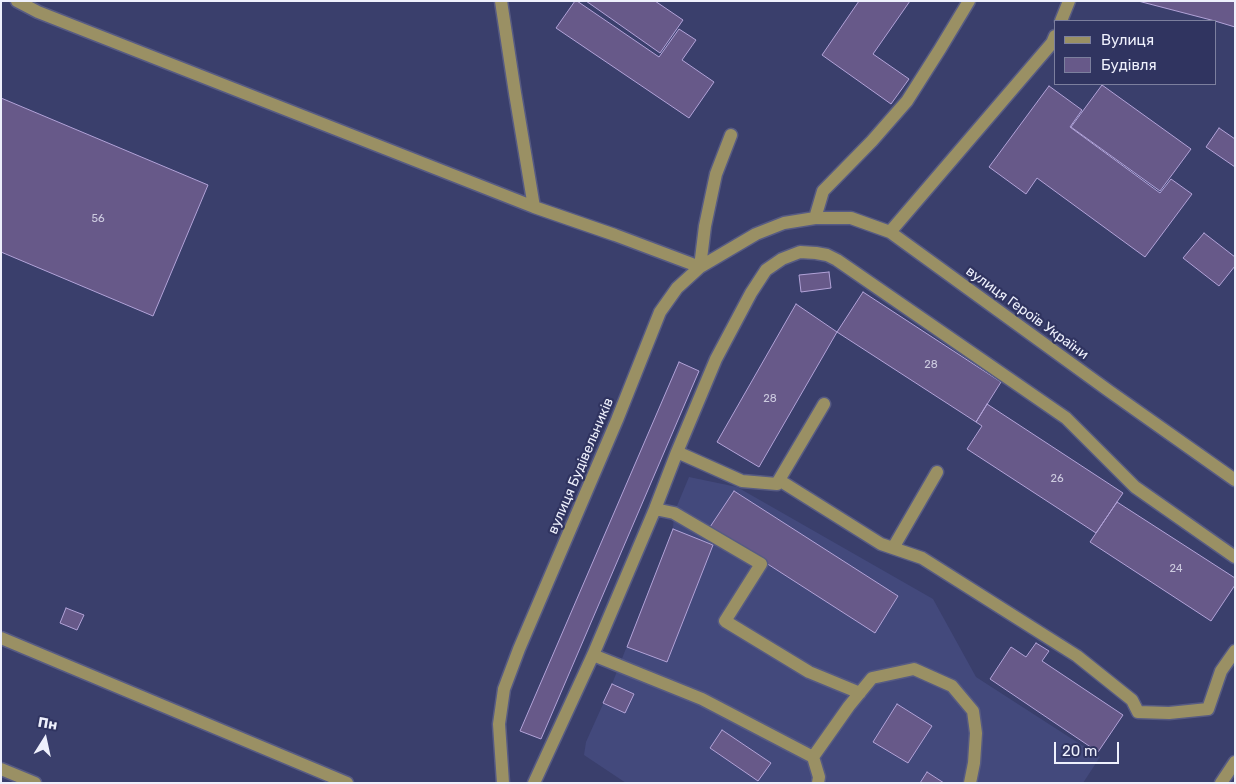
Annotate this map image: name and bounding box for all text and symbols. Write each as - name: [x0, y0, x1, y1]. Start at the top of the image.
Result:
- legend: [1054, 20, 1216, 85]
- text: Вулиця: [1101, 31, 1154, 49]
- text: Будівля: [1101, 56, 1157, 74]
- house number: 56: [91, 212, 105, 226]
- street label: вулиця Героїв України: [962, 263, 1092, 363]
- house number: 28: [924, 358, 938, 372]
- house number: 28: [763, 392, 777, 406]
- street label: вулиця Будівельників: [545, 395, 617, 537]
- house number: 26: [1050, 472, 1064, 486]
- house number: 24: [1169, 562, 1183, 576]
- north arrow: [20, 714, 70, 764]
- text: Пн: [37, 714, 59, 734]
- scale bar: [1056, 732, 1121, 764]
- text: 20 m: [1062, 742, 1097, 760]

